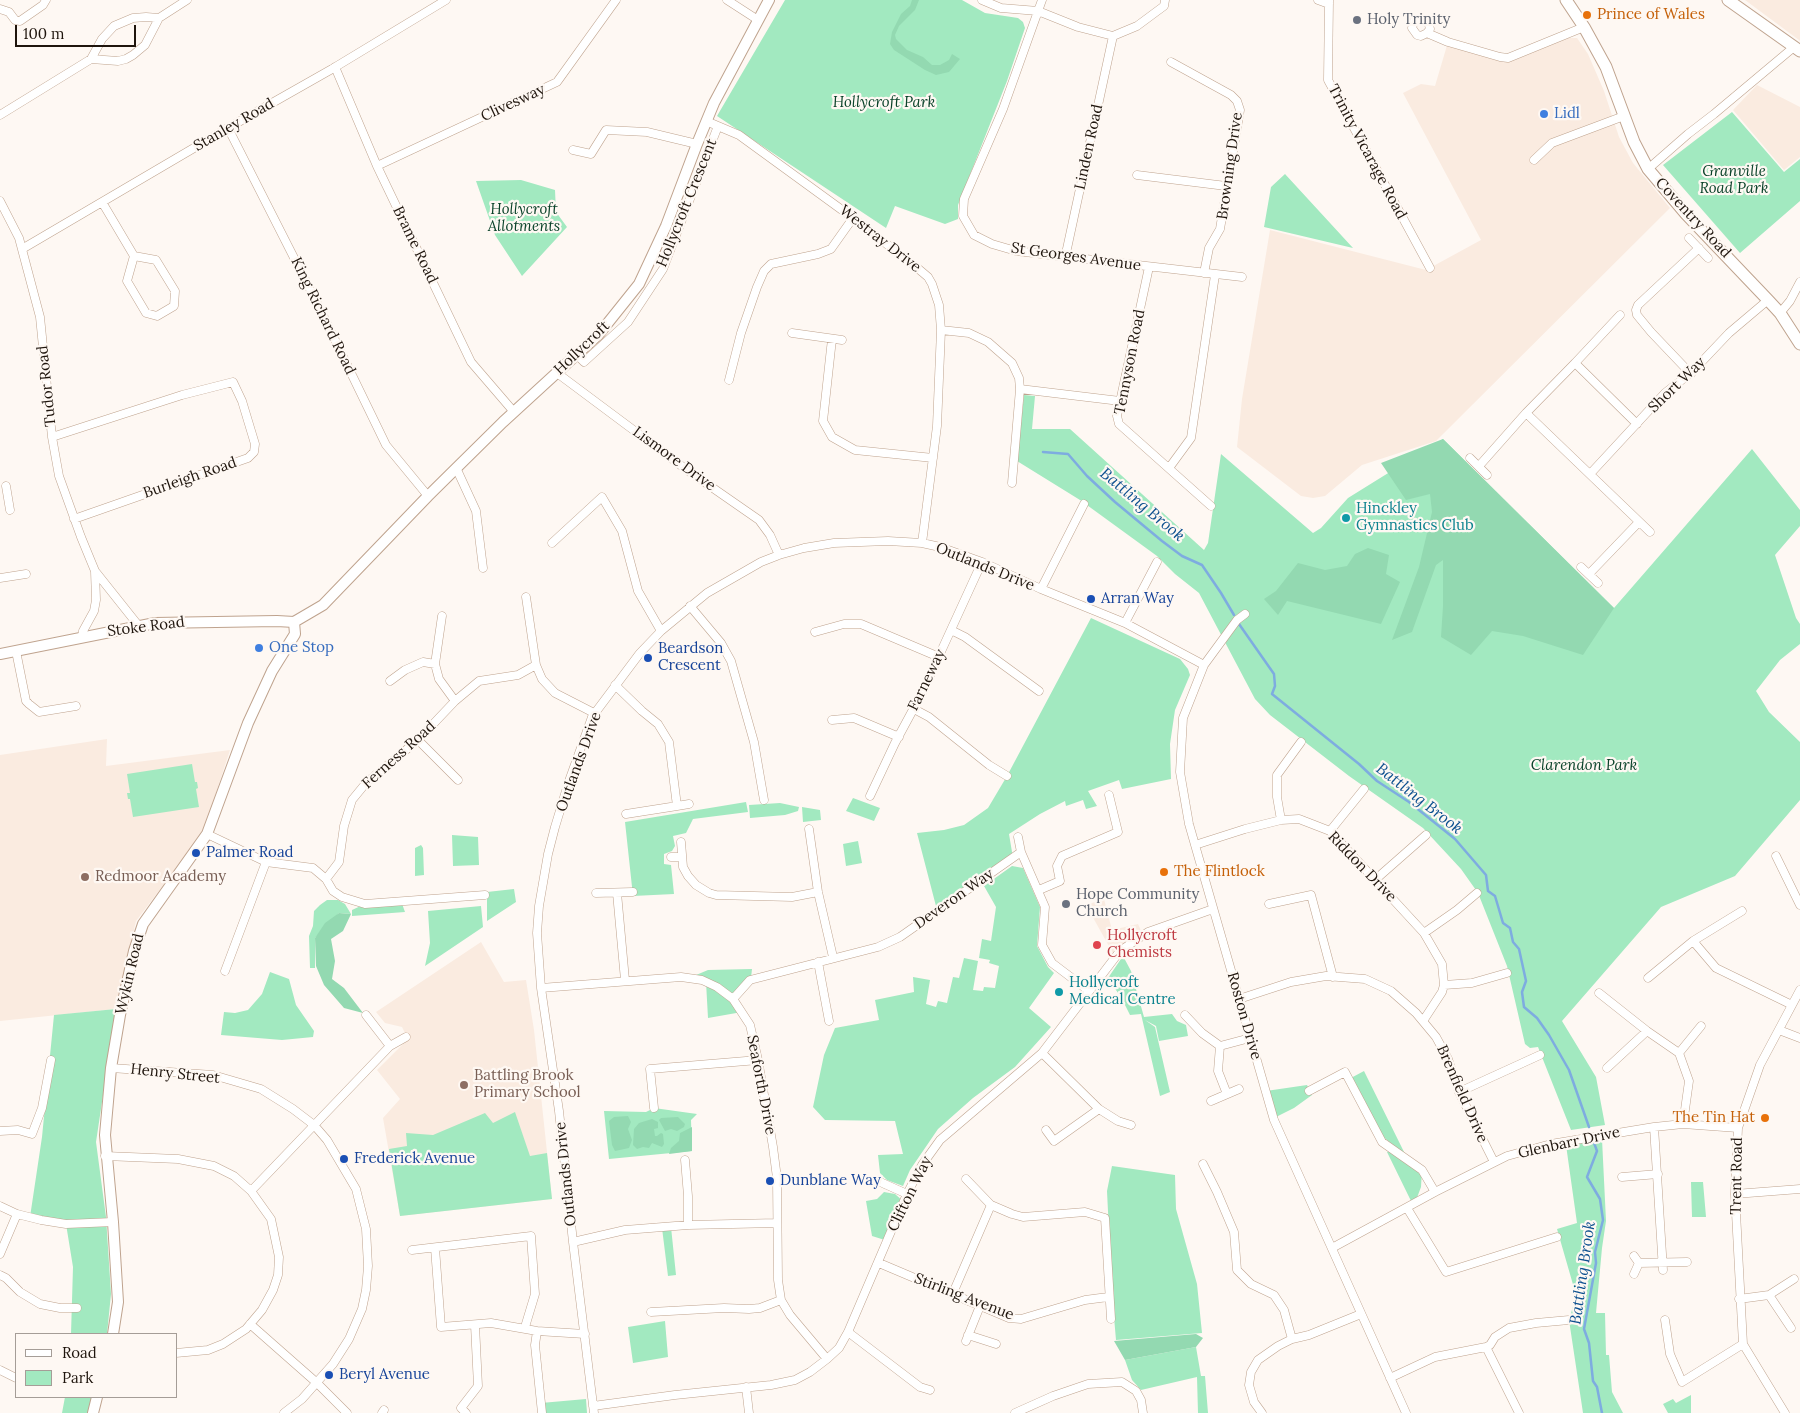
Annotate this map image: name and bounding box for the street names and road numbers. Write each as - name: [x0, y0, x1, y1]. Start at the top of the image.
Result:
- street label: Clivesway: [478, 80, 548, 126]
- street label: Trinity Vicarage Road: [1324, 82, 1410, 222]
- street label: Stanley Road: [191, 95, 277, 155]
- street label: Linden Road: [1071, 103, 1107, 191]
- street label: Browning Drive: [1214, 111, 1246, 221]
- street label: Hollycroft Crescent: [653, 136, 721, 270]
- street label: Coventry Road: [1651, 174, 1735, 262]
- street label: Westray Drive: [836, 202, 924, 276]
- street label: Brame Road: [389, 203, 441, 287]
- street label: St Georges Avenue: [1010, 239, 1142, 275]
- street label: King Richard Road: [287, 254, 359, 378]
- street label: Tennyson Road: [1111, 308, 1149, 416]
- street label: Hollycroft: [551, 317, 613, 379]
- street label: Tudor Road: [34, 345, 60, 427]
- street label: Short Way: [1645, 353, 1709, 417]
- street label: Lismore Drive: [629, 423, 719, 495]
- street label: Burleigh Road: [141, 454, 239, 502]
- street label: Outlands Drive: [933, 539, 1037, 595]
- street label: Stoke Road: [106, 613, 186, 641]
- street label: Farneway: [904, 646, 950, 714]
- street label: Outlands Drive: [553, 710, 605, 814]
- street label: Ferness Road: [359, 717, 439, 793]
- street label: Riddon Drive: [1324, 828, 1400, 906]
- street label: Deveron Way: [911, 865, 997, 933]
- street label: Wykin Road: [112, 932, 148, 1016]
- street label: Roston Drive: [1223, 970, 1265, 1062]
- street label: Seaforth Drive: [743, 1034, 779, 1136]
- street label: Brenfield Drive: [1432, 1042, 1492, 1146]
- street label: Henry Street: [129, 1060, 221, 1088]
- street label: Outlands Drive: [552, 1121, 580, 1227]
- street label: Glenbarr Drive: [1516, 1123, 1622, 1163]
- street label: Trent Road: [1727, 1137, 1747, 1215]
- street label: Clifton Way: [884, 1153, 936, 1235]
- street label: Stirling Avenue: [912, 1270, 1016, 1324]

